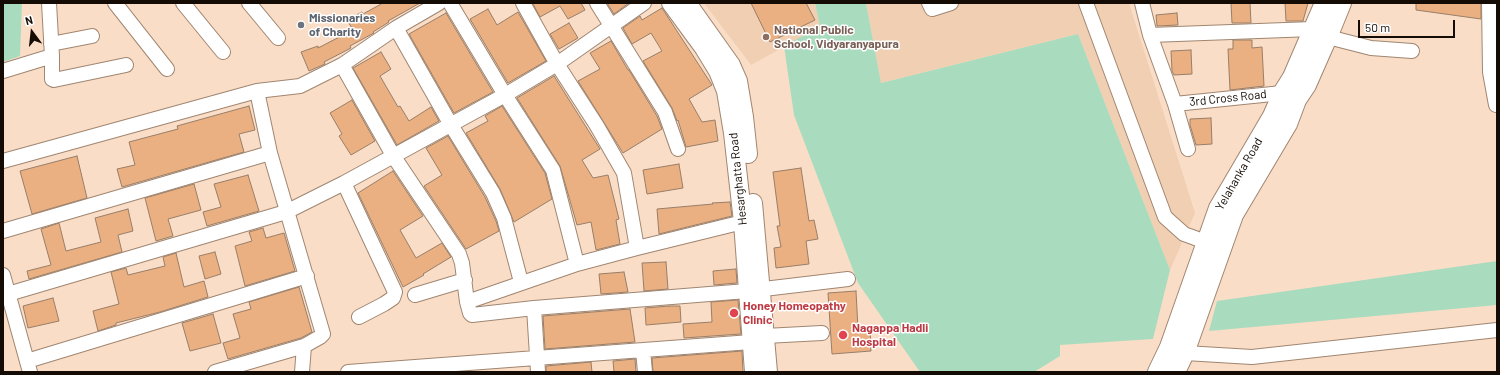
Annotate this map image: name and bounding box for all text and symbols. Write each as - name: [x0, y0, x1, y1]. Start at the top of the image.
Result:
- place label: Missionaries of Charity: [309, 11, 375, 39]
- north arrow: [12, 12, 52, 52]
- scale bar: [1360, 12, 1457, 38]
- text: N: [24, 13, 34, 27]
- marker: Missionaries of Charity: [296, 20, 306, 30]
- text: 50 m: [1365, 20, 1390, 34]
- place label: National Public School, Vidyaranyapura: [774, 23, 899, 51]
- marker: National Public School, Vidyaranyapura: [761, 32, 771, 42]
- street label: 3rd Cross Road: [1189, 87, 1267, 109]
- street label: Hesarghatta Road: [726, 132, 750, 226]
- street label: Yelahanka Road: [1212, 135, 1266, 213]
- place label: Honey Homeopathy Clinic: [743, 299, 846, 327]
- marker: Honey Homeopathy Clinic: [728, 307, 740, 319]
- place label: Nagappa Hadli Hospital: [852, 321, 928, 349]
- marker: Nagappa Hadli Hospital: [837, 329, 849, 341]

